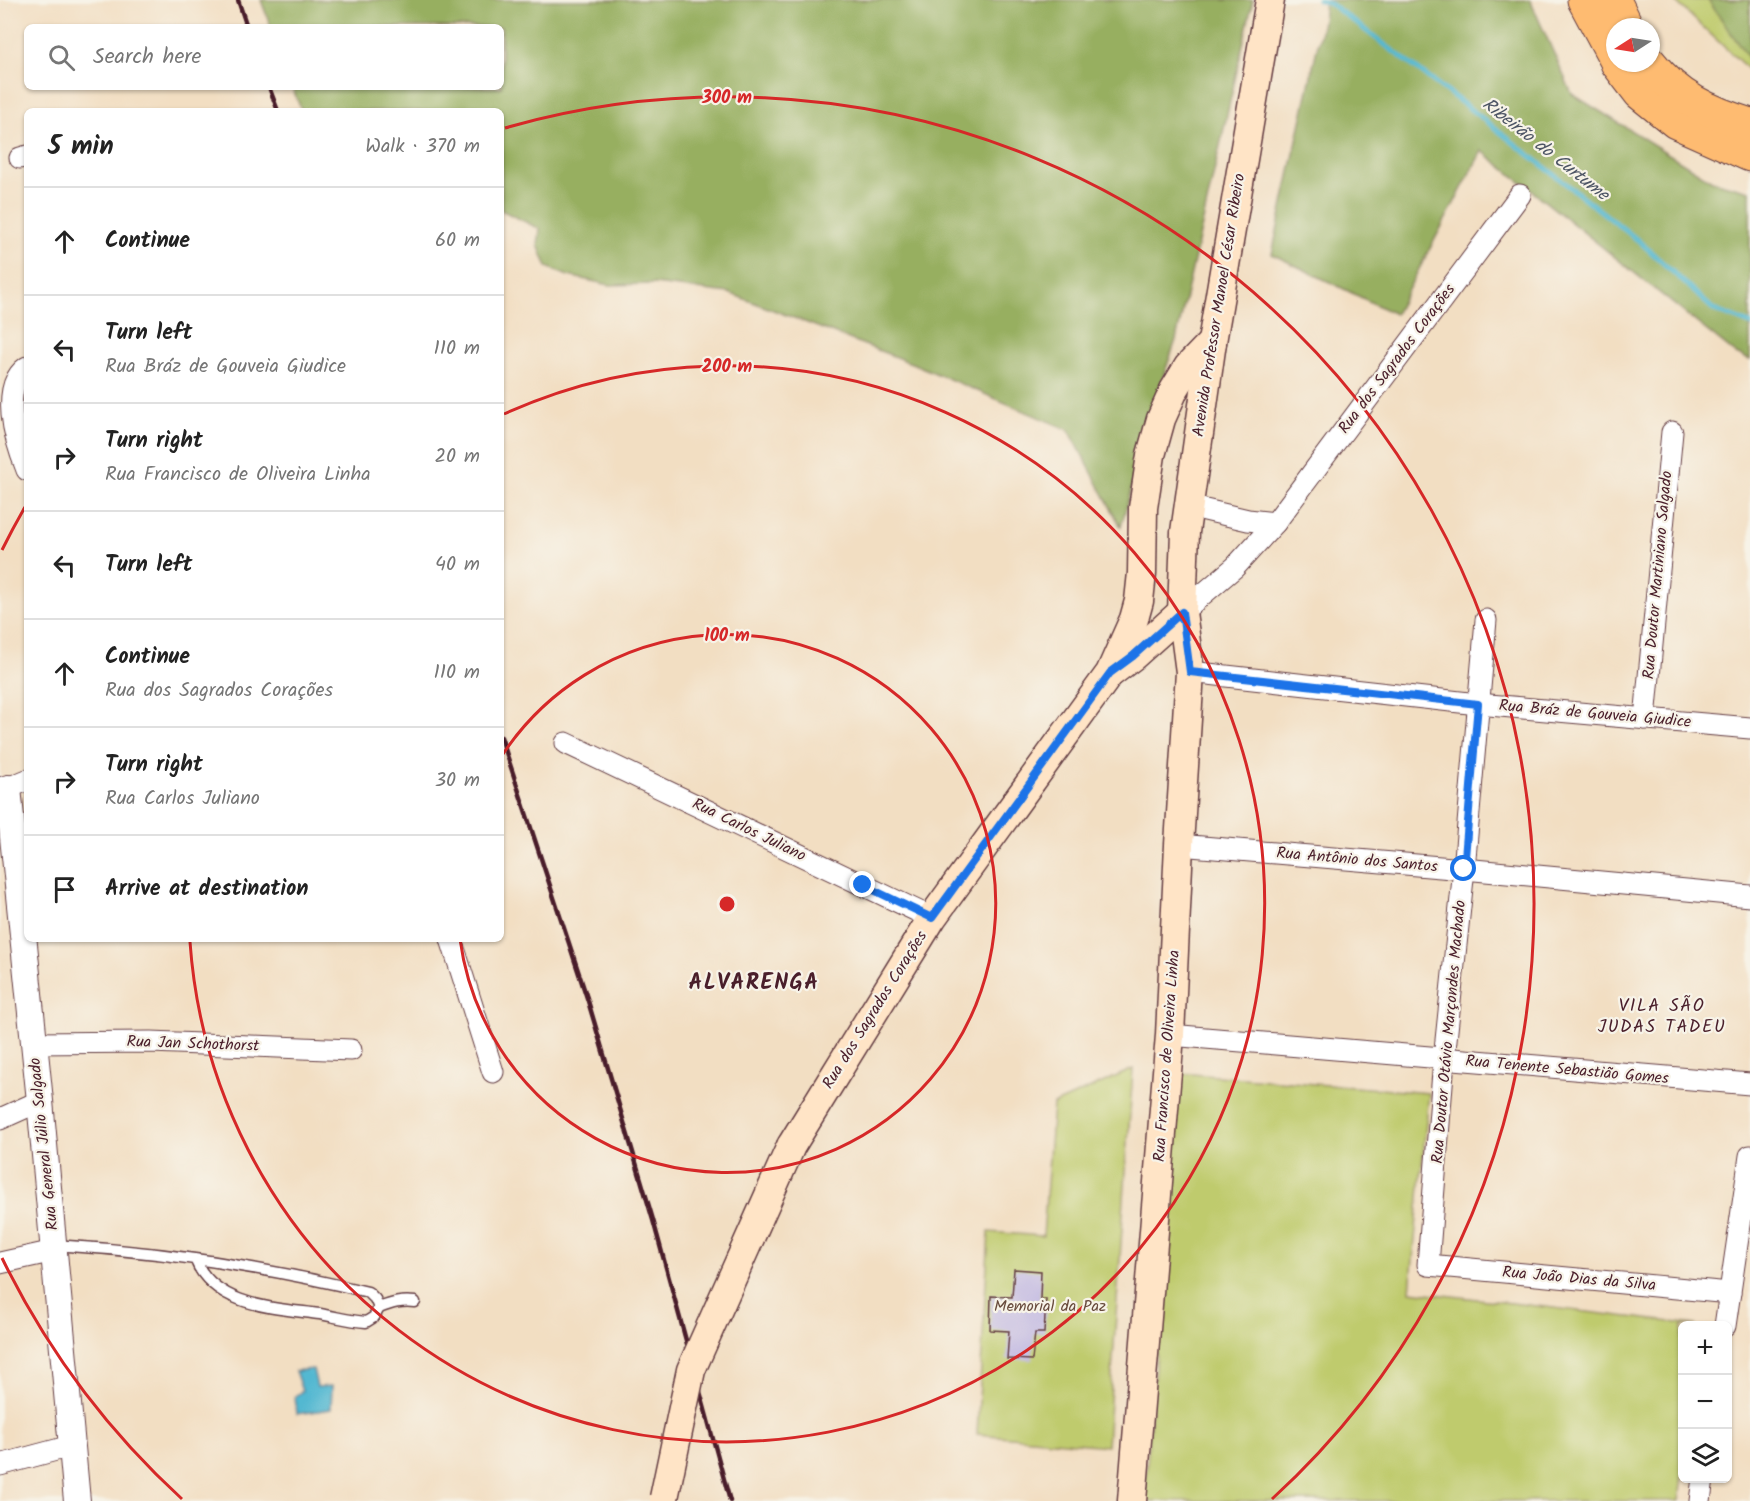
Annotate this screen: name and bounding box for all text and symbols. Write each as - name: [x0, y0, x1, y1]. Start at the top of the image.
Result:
- north arrow: [1606, 18, 1660, 72]
- search box: [24, 24, 504, 90]
- text: Search here: [93, 40, 201, 75]
- icon: search: [45, 41, 78, 74]
- text: 300 m: [701, 84, 752, 113]
- water label: Ribeirão do Curtume: [1475, 91, 1616, 210]
- text: 5 min: [48, 126, 114, 168]
- text: Walk · 370 m: [365, 131, 480, 163]
- street label: Avenida Professor Manoel César Ribeiro: [1186, 172, 1252, 438]
- text: Continue: [105, 224, 190, 259]
- icon: ahead: [48, 225, 81, 258]
- text: 60 m: [435, 225, 480, 257]
- street label: Rua dos Sagrados Corações: [1332, 279, 1462, 439]
- text: Turn left: [105, 316, 192, 351]
- icon: left: [48, 333, 81, 366]
- text: 110 m: [434, 333, 480, 365]
- text: Rua Bráz de Gouveia Giudice: [105, 351, 346, 383]
- text: 200 m: [702, 353, 753, 382]
- text: Turn right: [105, 424, 203, 459]
- icon: right: [48, 441, 81, 474]
- text: 20 m: [434, 441, 480, 473]
- text: Rua Francisco de Oliveira Linha: [105, 459, 371, 491]
- street label: Rua Doutor Martiniano Salgado: [1636, 470, 1680, 680]
- text: Turn left: [105, 548, 192, 583]
- icon: left: [48, 549, 81, 582]
- text: 40 m: [435, 549, 480, 581]
- text: 100 m: [704, 622, 750, 651]
- text: Continue: [105, 640, 190, 675]
- icon: ahead: [48, 657, 81, 690]
- text: 110 m: [434, 657, 480, 689]
- text: Rua dos Sagrados Corações: [105, 675, 333, 707]
- street label: Rua Bráz de Gouveia Giudice: [1498, 693, 1692, 735]
- text: Turn right: [105, 748, 203, 783]
- icon: right: [48, 765, 81, 798]
- text: 30 m: [435, 765, 480, 797]
- text: Rua Carlos Juliano: [105, 783, 260, 815]
- street label: Rua Carlos Juliano: [688, 792, 810, 868]
- street label: Rua Antônio dos Santos: [1275, 840, 1439, 880]
- route start: [1450, 855, 1476, 881]
- route end: [849, 871, 875, 897]
- text: Arrive at destination: [105, 872, 308, 907]
- icon: arrive: [48, 873, 81, 906]
- centre of rings: [717, 894, 737, 914]
- street label: Rua Doutor Otávio Marçondes Machado: [1425, 899, 1473, 1165]
- street label: Rua dos Sagrados Corações: [816, 926, 934, 1094]
- street label: Rua Francisco de Oliveira Linha: [1147, 949, 1187, 1163]
- district label: ALVARENGA: [688, 966, 820, 1001]
- district label: VILA SÃO JUDAS TADEU: [1598, 992, 1726, 1042]
- street label: Rua Jan Schothorst: [126, 1029, 261, 1059]
- street label: Rua Tenente Sebastião Gomes: [1464, 1049, 1670, 1091]
- street label: Rua General Júlio Salgado: [22, 1056, 66, 1232]
- street label: Rua João Dias da Silva: [1501, 1260, 1657, 1298]
- park label: Memorial da Paz: [994, 1294, 1106, 1319]
- map controls: [1678, 1321, 1732, 1483]
- button: +: [1678, 1321, 1732, 1375]
- button: −: [1678, 1375, 1732, 1429]
- button: layers: [1678, 1429, 1732, 1483]

